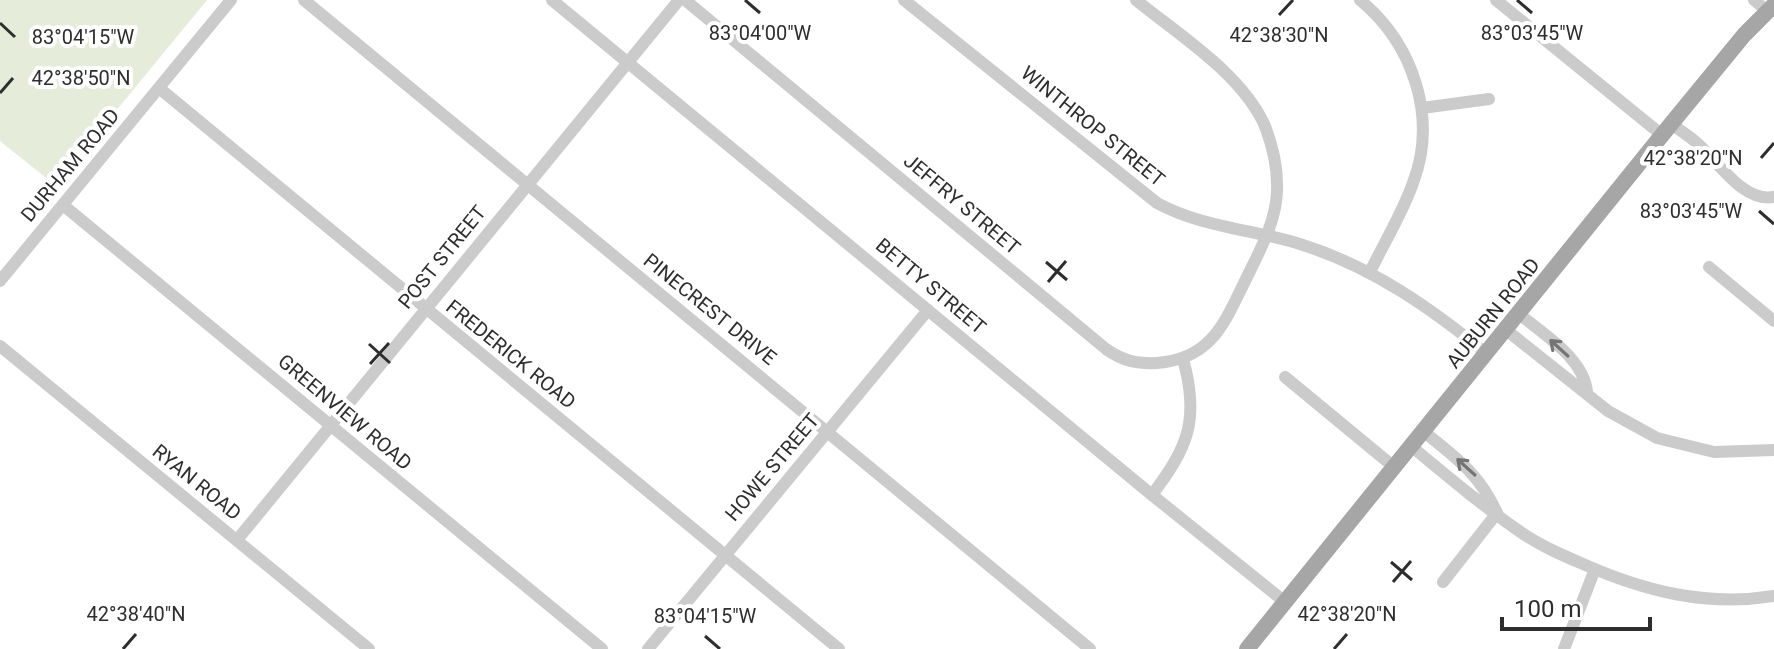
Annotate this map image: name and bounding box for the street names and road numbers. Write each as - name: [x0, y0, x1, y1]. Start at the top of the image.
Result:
- street label: WINTHROP STREET: [1016, 61, 1170, 191]
- street label: DURHAM ROAD: [16, 104, 124, 226]
- street label: JEFFRY STREET: [899, 148, 1025, 260]
- street label: POST STREET: [393, 201, 491, 313]
- street label: BETTY STREET: [871, 233, 991, 339]
- street label: PINECREST DRIVE: [639, 248, 781, 370]
- street label: AUBURN ROAD: [1441, 253, 1545, 373]
- street label: FREDERICK ROAD: [441, 294, 581, 414]
- street label: GREENVIEW ROAD: [273, 349, 417, 475]
- street label: HOWE STREET: [720, 408, 824, 526]
- street label: RYAN ROAD: [148, 439, 246, 525]

